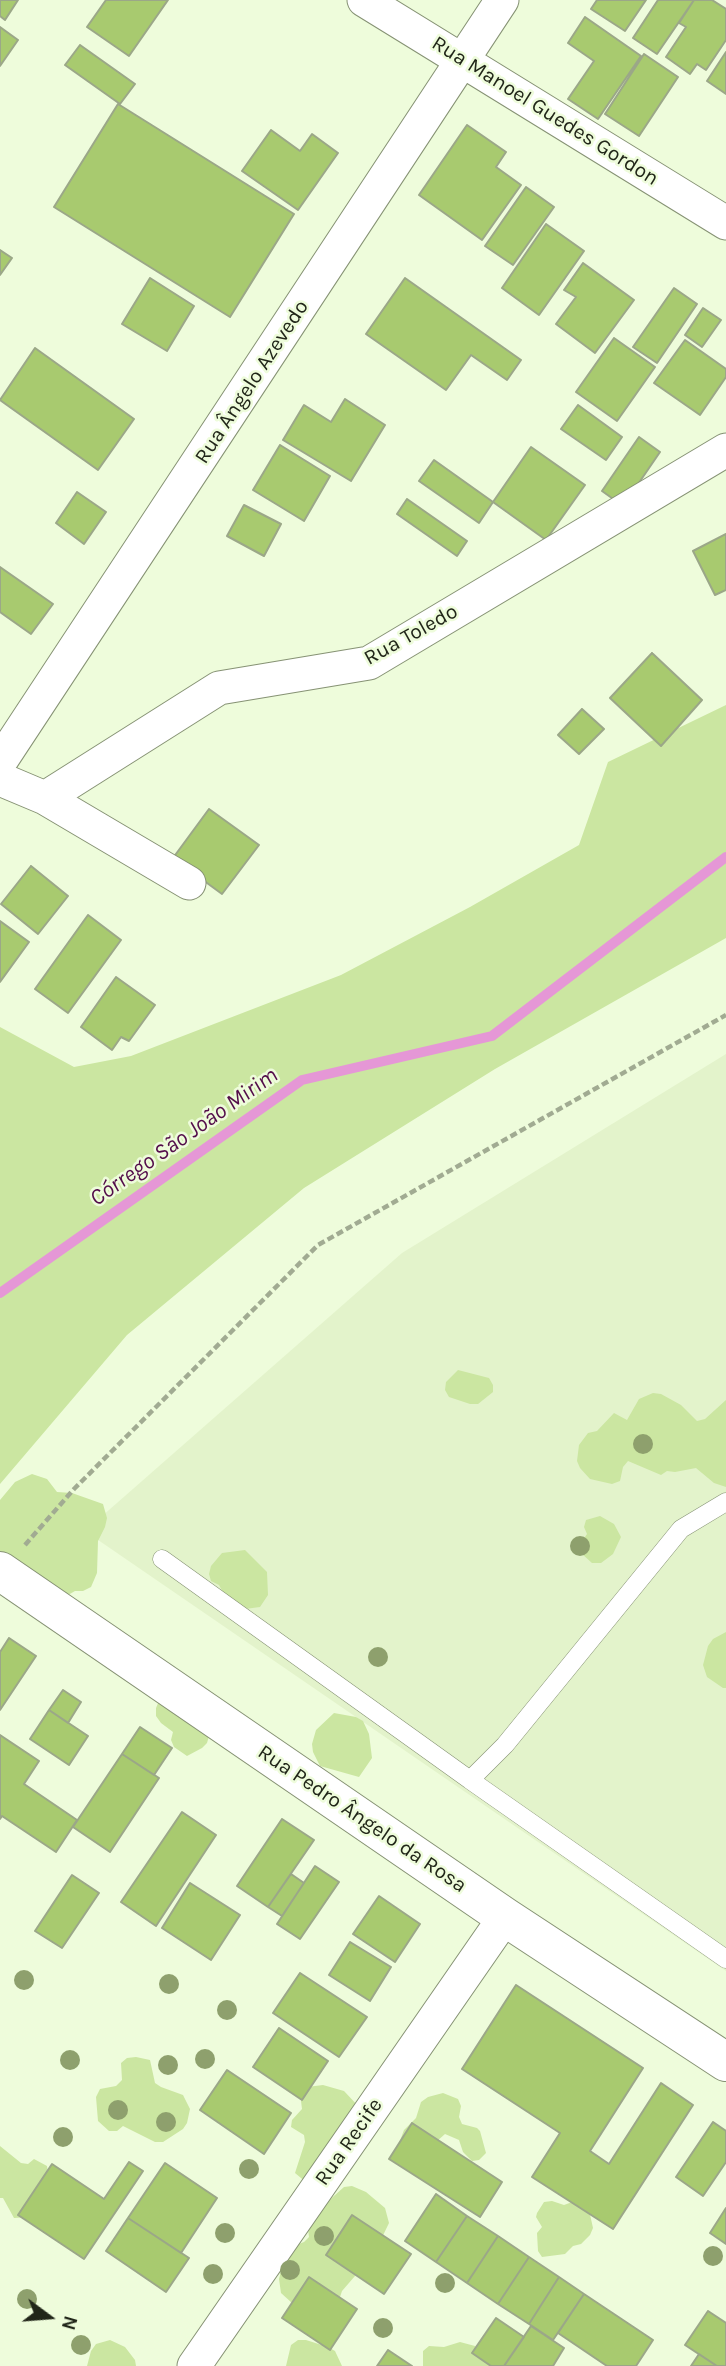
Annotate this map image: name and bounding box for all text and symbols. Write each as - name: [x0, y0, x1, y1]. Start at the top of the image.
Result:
- street label: Rua Manoel Guedes Gordon: [427, 31, 663, 191]
- street label: Rua Ângelo Azevedo: [190, 296, 314, 468]
- street label: Rua Toledo: [360, 599, 462, 671]
- water label: Córrego São João Mirim: [85, 1062, 283, 1212]
- street label: Rua Pedro Ângelo da Rosa: [253, 1740, 471, 1898]
- street label: Rua Recife: [310, 2093, 388, 2191]
- north arrow: [14, 2282, 84, 2352]
- text: N: [57, 2313, 82, 2332]

